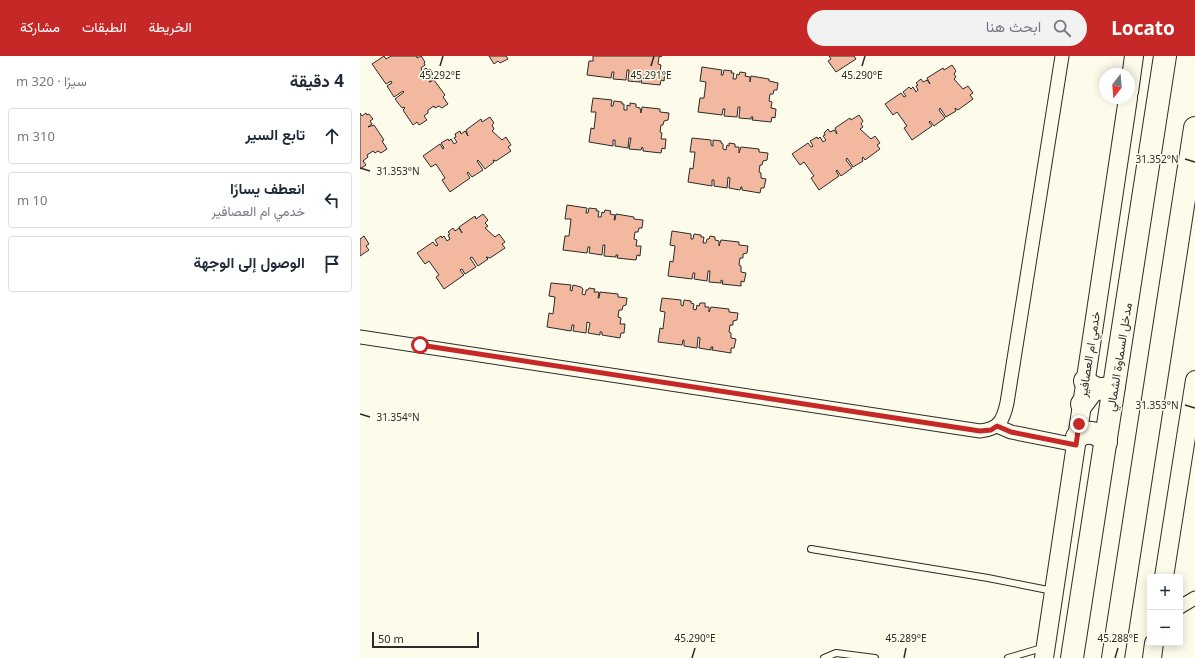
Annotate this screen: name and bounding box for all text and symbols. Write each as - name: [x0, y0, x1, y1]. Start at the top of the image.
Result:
- search box: [807, 10, 1087, 46]
- text: Locato: [1111, 15, 1175, 41]
- text: ابحث هنا: [986, 16, 1041, 36]
- text: مشاركة: [20, 17, 60, 36]
- text: الطبقات: [82, 17, 126, 36]
- text: الخريطة: [148, 17, 192, 36]
- icon: search: [1051, 17, 1073, 39]
- text: 45.292°E: [419, 68, 461, 82]
- text: 45.291°E: [630, 68, 672, 82]
- text: 45.290°E: [841, 68, 883, 82]
- north arrow: [1099, 68, 1135, 104]
- text: 4 دقيقة: [290, 69, 344, 92]
- text: سيرًا · 320 m: [16, 72, 87, 90]
- text: تابع السير: [245, 124, 305, 144]
- icon: ahead: [321, 125, 343, 147]
- text: 310 m: [17, 127, 55, 145]
- text: 31.352°N: [1135, 152, 1179, 166]
- text: 31.353°N: [376, 164, 420, 178]
- text: انعطف يسارًا: [230, 178, 305, 198]
- icon: left: [321, 189, 343, 211]
- text: 10 m: [17, 191, 47, 209]
- text: خدمي ام العصافير: [211, 202, 305, 220]
- text: الوصول إلى الوجهة: [194, 252, 305, 272]
- icon: arrive: [321, 253, 343, 275]
- street label: مدخل السماوة الشمالي: [1102, 301, 1138, 413]
- street label: خدمي ام العصافير: [1074, 310, 1106, 399]
- route start: [411, 336, 429, 354]
- text: 31.353°N: [1135, 398, 1179, 412]
- text: 31.354°N: [376, 410, 420, 424]
- route end: [1070, 415, 1088, 433]
- map controls: [1147, 574, 1183, 646]
- button: +: [1147, 574, 1183, 610]
- button: −: [1147, 610, 1183, 646]
- scale bar: [372, 630, 479, 649]
- text: 50 m: [378, 631, 404, 646]
- text: 45.290°E: [674, 631, 716, 645]
- text: 45.289°E: [885, 631, 927, 645]
- text: 45.288°E: [1097, 631, 1139, 645]

